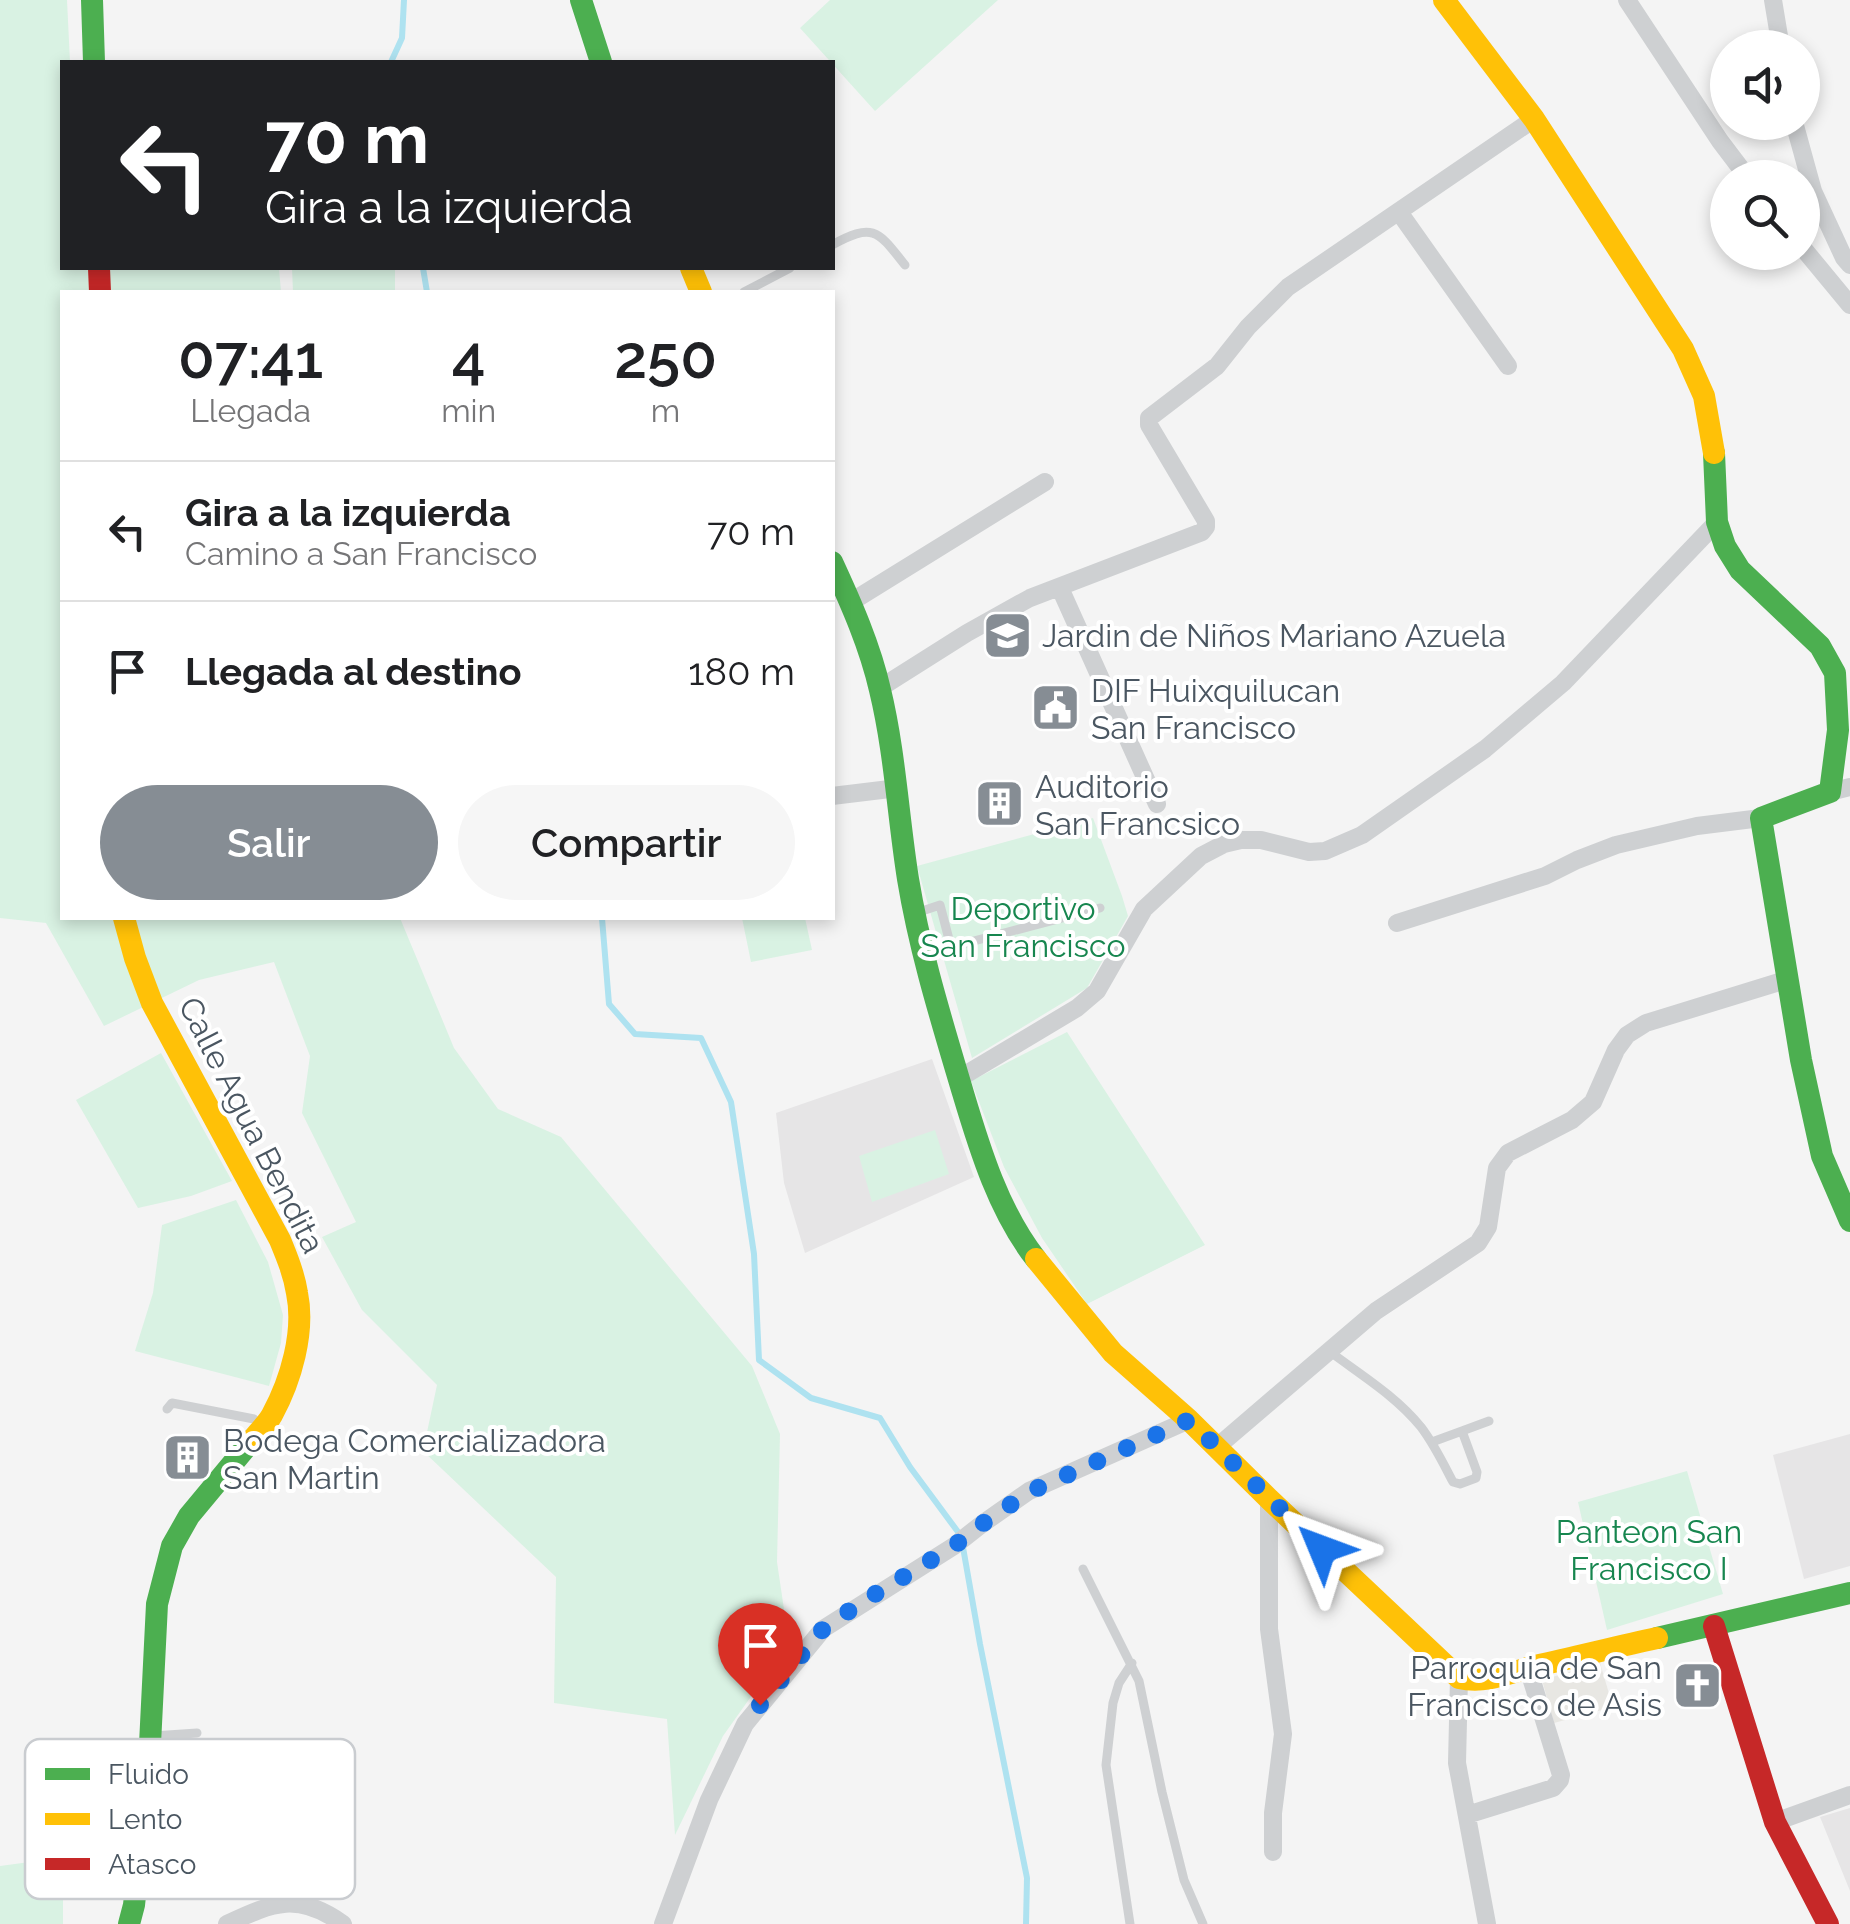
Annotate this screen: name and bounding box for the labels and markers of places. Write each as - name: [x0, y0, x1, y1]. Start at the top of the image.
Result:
- school or university icon: Jardin de Niños Mariano Azuela: [981, 609, 1033, 661]
- place label: Jardin de Niños Mariano Azuela: [1042, 617, 1506, 654]
- place label: DIF Huixquilucan San Francisco: [1091, 672, 1340, 746]
- public building icon: DIF Huixquilucan San Francisco: [1030, 682, 1082, 734]
- place label: Auditorio San Francsico: [1035, 768, 1240, 842]
- building icon: Auditorio San Francsico: [974, 778, 1026, 830]
- place label: Bodega Comercializadora San Martin: [223, 1422, 606, 1496]
- building icon: Bodega Comercializadora San Martin: [162, 1432, 214, 1484]
- pin: [718, 1603, 803, 1706]
- place label: Parroquia de San Francisco de Asis: [1407, 1649, 1662, 1723]
- church icon: Parroquia de San Francisco de Asis: [1671, 1659, 1723, 1711]

